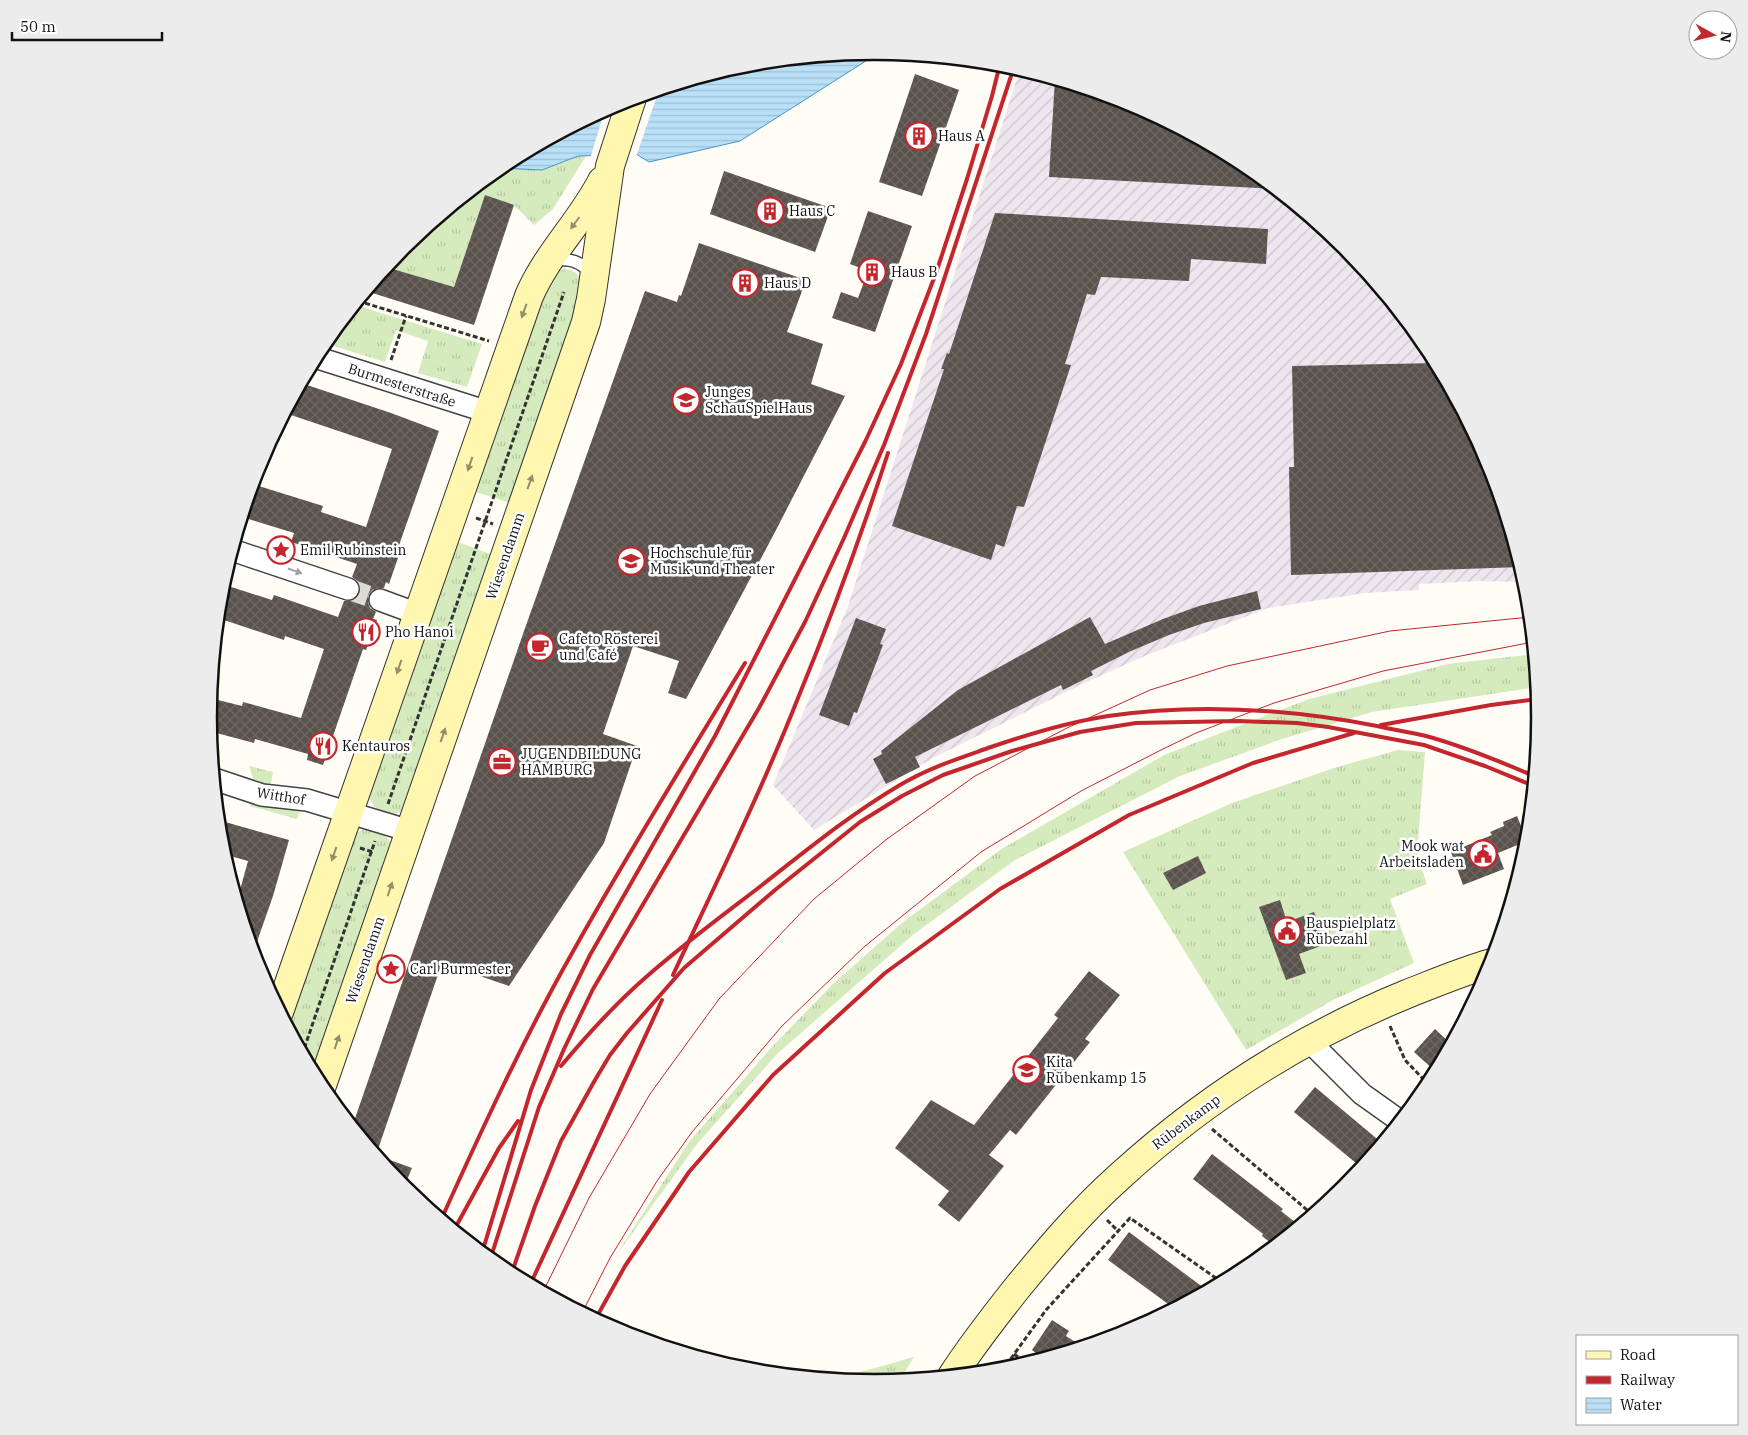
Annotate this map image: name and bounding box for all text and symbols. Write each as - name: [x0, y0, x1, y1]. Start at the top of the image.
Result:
- scale bar: [12, 10, 162, 42]
- north arrow: [1688, 10, 1738, 60]
- text: 50 m: [20, 17, 56, 36]
- text: N: [1716, 30, 1736, 44]
- building icon: Haus A: [904, 121, 934, 151]
- place label: Haus A: [938, 127, 985, 145]
- building icon: Haus C: [755, 196, 785, 226]
- place label: Haus C: [789, 202, 835, 220]
- one-way arrow: [570, 216, 580, 230]
- building icon: Haus B: [857, 257, 887, 287]
- place label: Haus B: [891, 263, 938, 281]
- building icon: Haus D: [730, 268, 760, 298]
- place label: Haus D: [764, 274, 811, 292]
- one-way arrow: [520, 304, 528, 319]
- street label: Burmesterstraße: [346, 359, 458, 411]
- place label: Junges SchauSpielHaus: [705, 383, 813, 417]
- school or university icon: Junges SchauSpielHaus: [671, 385, 701, 415]
- one-way arrow: [466, 457, 474, 472]
- one-way arrow: [527, 475, 534, 490]
- street label: Wiesendamm: [482, 510, 528, 602]
- place icon: Emil Rubinstein: [266, 535, 296, 565]
- place label: Emil Rubinstein: [300, 541, 406, 559]
- place label: Hochschule für Musik und Theater: [650, 544, 775, 578]
- school or university icon: Hochschule für Musik und Theater: [616, 546, 646, 576]
- one-way arrow: [287, 568, 302, 576]
- restaurant icon: Pho Hanoi: [351, 617, 381, 647]
- place label: Pho Hanoi: [385, 623, 454, 641]
- place label: Cafeto Rösterei und Café: [559, 630, 658, 664]
- cafe icon: Cafeto Rösterei und Café: [525, 632, 555, 662]
- one-way arrow: [395, 660, 403, 675]
- one-way arrow: [439, 727, 447, 742]
- restaurant icon: Kentauros: [308, 731, 338, 761]
- place label: Kentauros: [342, 737, 410, 755]
- place label: JUGENDBILDUNG HAMBURG: [521, 745, 641, 779]
- office icon: JUGENDBILDUNG HAMBURG: [487, 747, 517, 777]
- street label: Witthof: [255, 783, 308, 809]
- place label: Mook wat Arbeitsladen: [1379, 837, 1464, 871]
- public building icon: Mook wat Arbeitsladen: [1468, 839, 1498, 869]
- one-way arrow: [330, 846, 337, 861]
- one-way arrow: [387, 881, 394, 896]
- street label: Wiesendamm: [342, 914, 388, 1006]
- place label: Bauspielplatz Rübezahl: [1306, 914, 1396, 948]
- public building icon: Bauspielplatz Rübezahl: [1272, 916, 1302, 946]
- place icon: Carl Burmester: [376, 954, 406, 984]
- place label: Carl Burmester: [410, 960, 511, 978]
- one-way arrow: [333, 1034, 341, 1049]
- place label: Kita Rübenkamp 15: [1046, 1053, 1147, 1087]
- school or university icon: Kita Rübenkamp 15: [1012, 1055, 1042, 1085]
- street label: Rübenkamp: [1148, 1091, 1224, 1153]
- legend: [1576, 1335, 1738, 1425]
- text: Road: [1620, 1345, 1656, 1364]
- text: Railway: [1620, 1370, 1675, 1389]
- text: Water: [1620, 1395, 1662, 1414]

